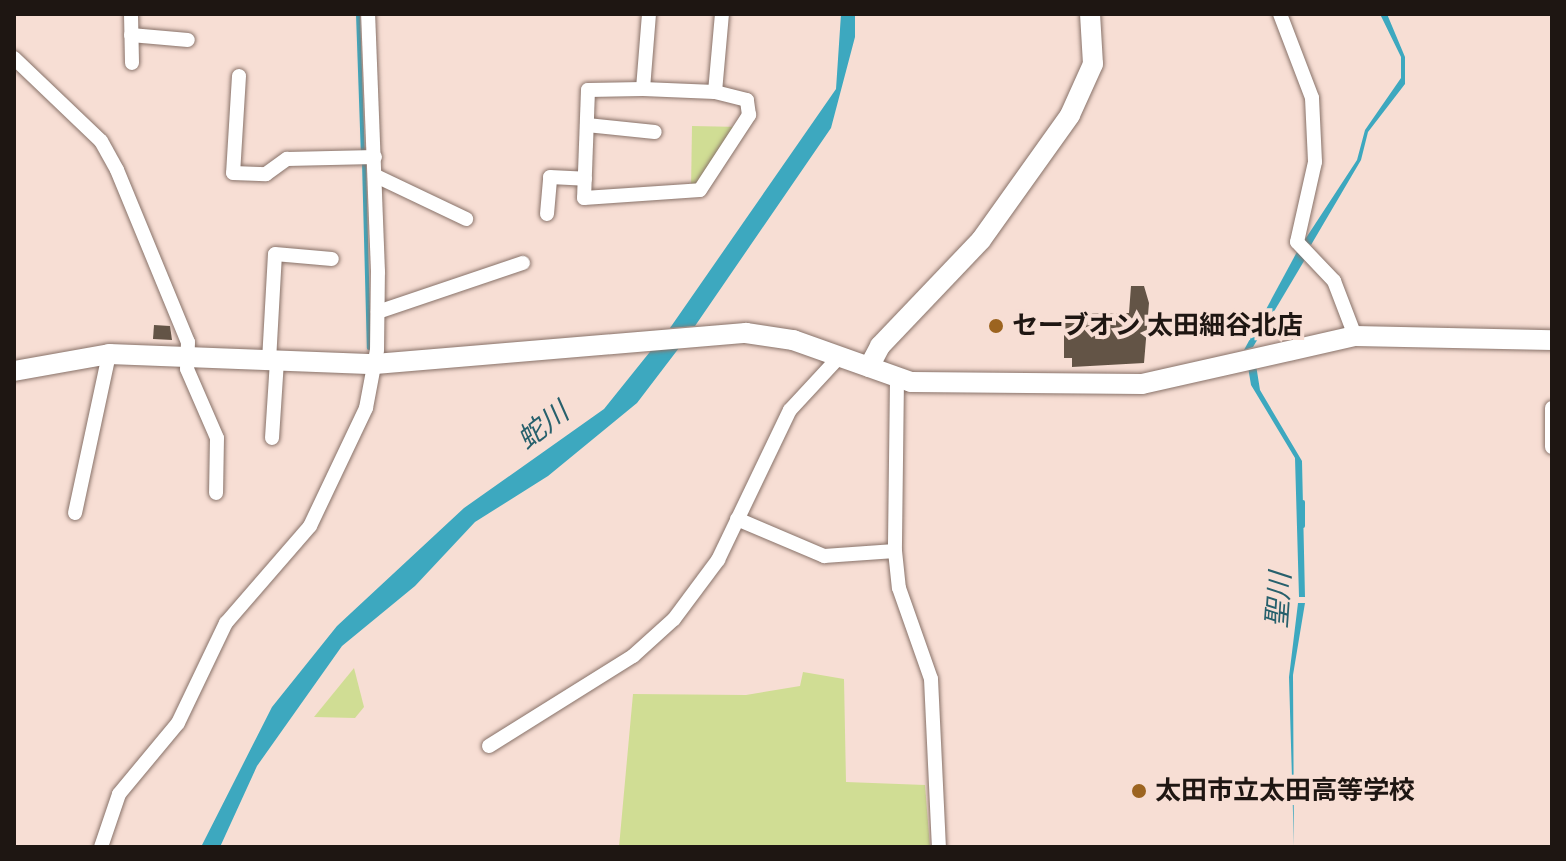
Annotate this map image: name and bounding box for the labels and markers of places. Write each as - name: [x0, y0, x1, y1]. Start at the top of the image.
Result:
- place label: セーブオン 太田細谷北店: [1012, 310, 1305, 342]
- marker: セーブオン 太田細谷北店: [987, 317, 1005, 335]
- place label: 太田市立太田高等学校: [1155, 775, 1415, 807]
- marker: 太田市立太田高等学校: [1130, 782, 1148, 800]

